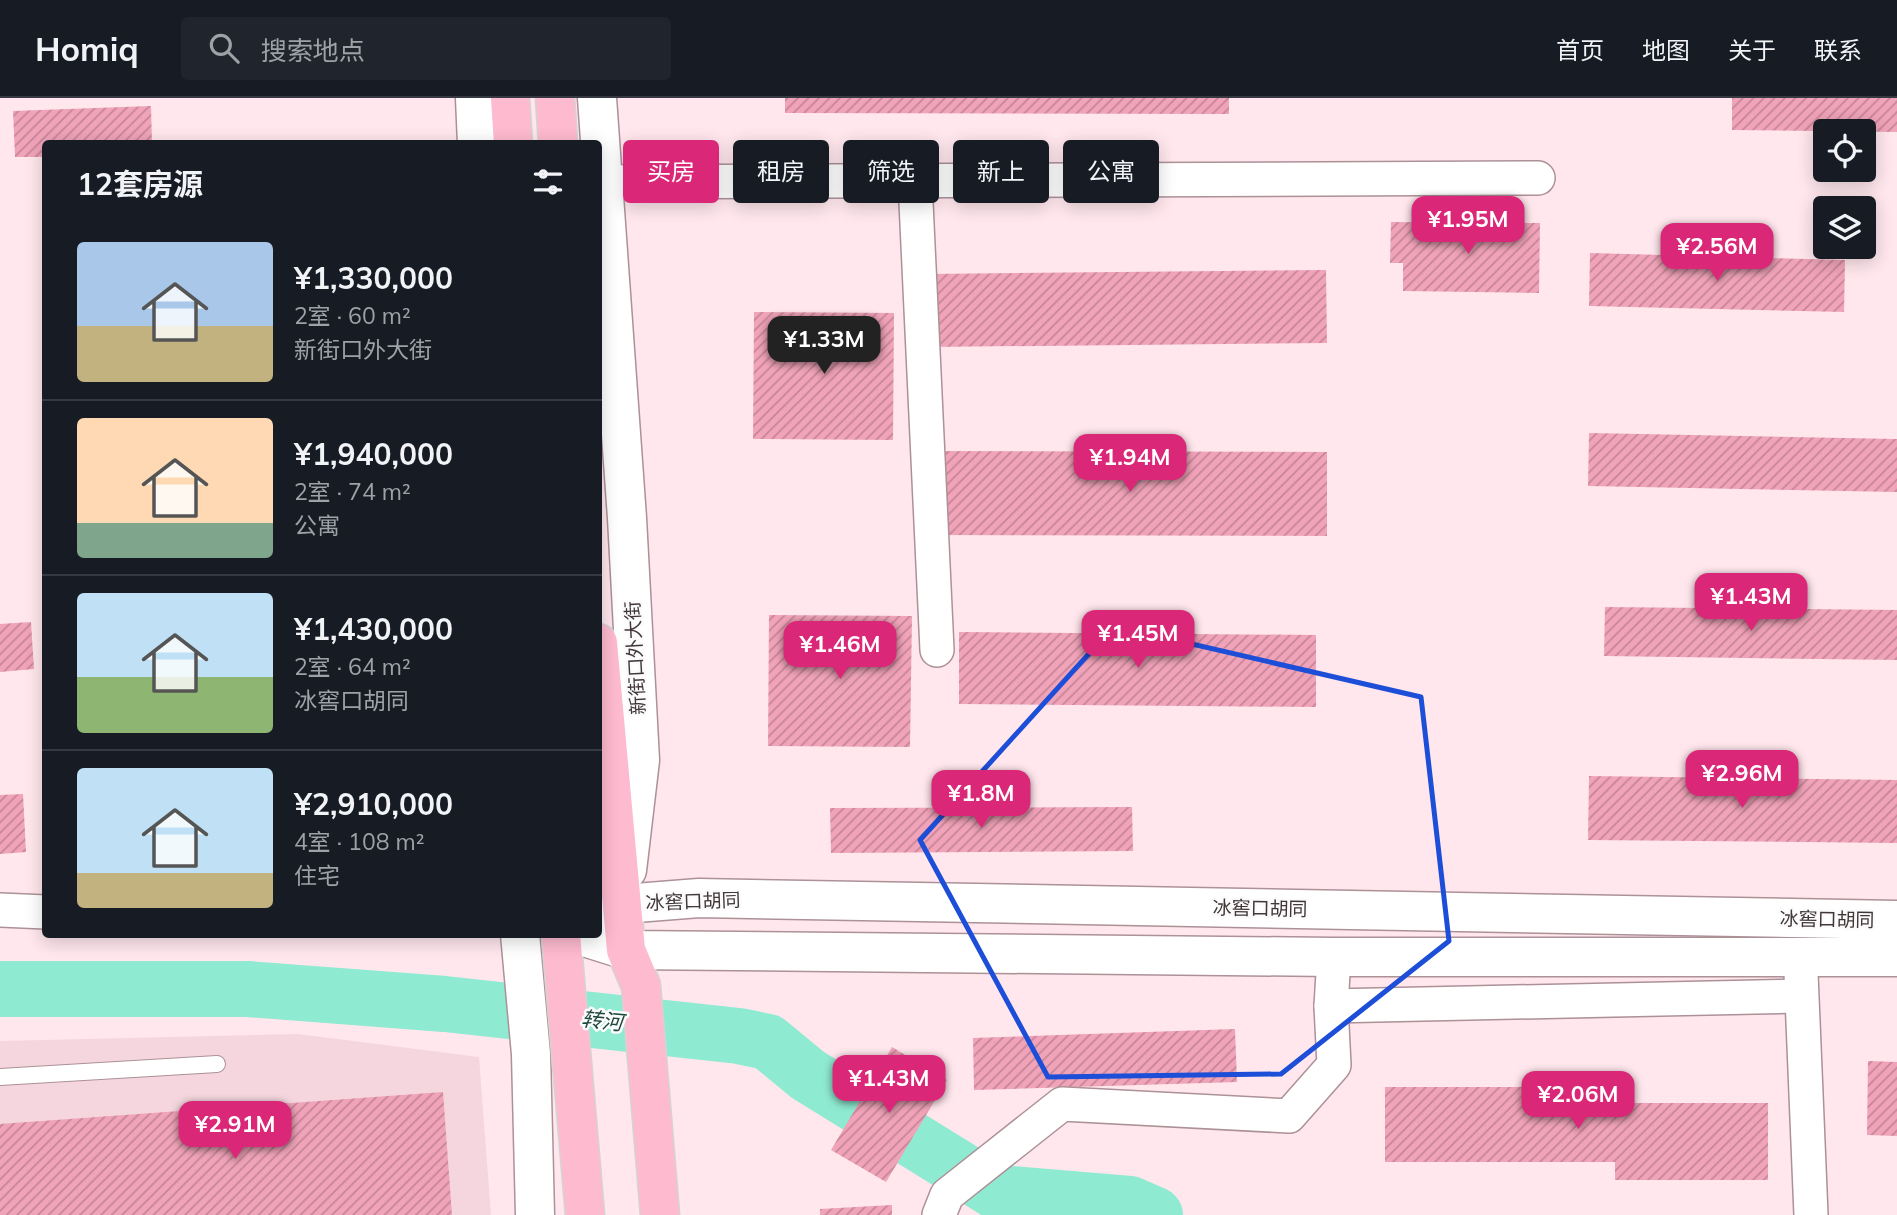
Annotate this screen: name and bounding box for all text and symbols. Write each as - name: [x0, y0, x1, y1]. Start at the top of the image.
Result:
- search box: [181, 17, 671, 80]
- text: Homiq: [35, 28, 139, 69]
- icon: search: [205, 29, 243, 67]
- text: 搜索地点: [261, 34, 365, 67]
- text: 首页: [1556, 35, 1604, 65]
- text: 地图: [1642, 35, 1690, 65]
- text: 关于: [1728, 35, 1776, 65]
- text: 联系: [1814, 35, 1862, 65]
- map controls: [1813, 119, 1876, 259]
- button: locate: [1813, 119, 1876, 182]
- chip: 买房: [623, 140, 719, 203]
- chip: 租房: [733, 140, 829, 203]
- chip: 筛选: [843, 140, 939, 203]
- chip: 新上: [953, 140, 1049, 203]
- chip: 公寓: [1063, 140, 1159, 203]
- icon: filters: [529, 163, 567, 201]
- text: 12套房源: [77, 165, 203, 203]
- button: layers: [1813, 196, 1876, 259]
- pin: ¥1.95M: [1411, 197, 1525, 256]
- text: ¥1.95M: [1428, 204, 1508, 233]
- pin: ¥2.56M: [1660, 223, 1774, 283]
- text: ¥2.56M: [1677, 231, 1757, 260]
- text: ¥1,330,000: [294, 259, 453, 297]
- icon: home: [133, 270, 217, 354]
- text: 2室 · 60 m²: [294, 301, 411, 330]
- pin: ¥1.33M: [767, 316, 881, 376]
- text: ¥1.33M: [784, 324, 864, 353]
- text: 新街口外大街: [294, 335, 432, 364]
- pin: ¥1.94M: [1073, 434, 1187, 494]
- text: ¥1,940,000: [294, 435, 453, 473]
- text: ¥1.94M: [1090, 442, 1170, 471]
- icon: home: [133, 446, 217, 530]
- text: 2室 · 74 m²: [294, 477, 411, 506]
- text: 公寓: [294, 511, 340, 540]
- pin: ¥1.43M: [1694, 574, 1808, 633]
- text: ¥1.43M: [1711, 581, 1791, 610]
- street label: 新街口外大街: [620, 600, 650, 716]
- text: ¥1,430,000: [294, 610, 453, 648]
- pin: ¥1.45M: [1081, 610, 1195, 670]
- text: ¥1.45M: [1098, 618, 1178, 647]
- icon: home: [133, 621, 217, 705]
- pin: ¥1.46M: [783, 622, 897, 681]
- text: ¥1.46M: [800, 629, 880, 658]
- text: 2室 · 64 m²: [294, 652, 411, 681]
- text: 冰窖口胡同: [294, 686, 409, 715]
- pin: ¥2.96M: [1685, 750, 1799, 810]
- text: ¥2.96M: [1702, 758, 1782, 787]
- pin: ¥1.8M: [932, 770, 1030, 830]
- text: ¥1.8M: [947, 778, 1015, 807]
- text: ¥2,910,000: [294, 785, 453, 823]
- icon: home: [133, 796, 217, 880]
- text: 4室 · 108 m²: [294, 827, 424, 856]
- text: 住宅: [294, 861, 340, 890]
- street label: 冰窖口胡同: [645, 887, 741, 915]
- street label: 冰窖口胡同: [1212, 895, 1308, 921]
- street label: 冰窖口胡同: [1779, 906, 1875, 932]
- water label: 转河: [580, 1005, 628, 1036]
- pin: ¥1.43M: [832, 1056, 946, 1115]
- text: ¥1.43M: [849, 1063, 929, 1092]
- pin: ¥2.06M: [1521, 1072, 1635, 1131]
- text: ¥2.06M: [1538, 1079, 1618, 1108]
- pin: ¥2.91M: [178, 1102, 292, 1161]
- text: ¥2.91M: [195, 1109, 275, 1138]

